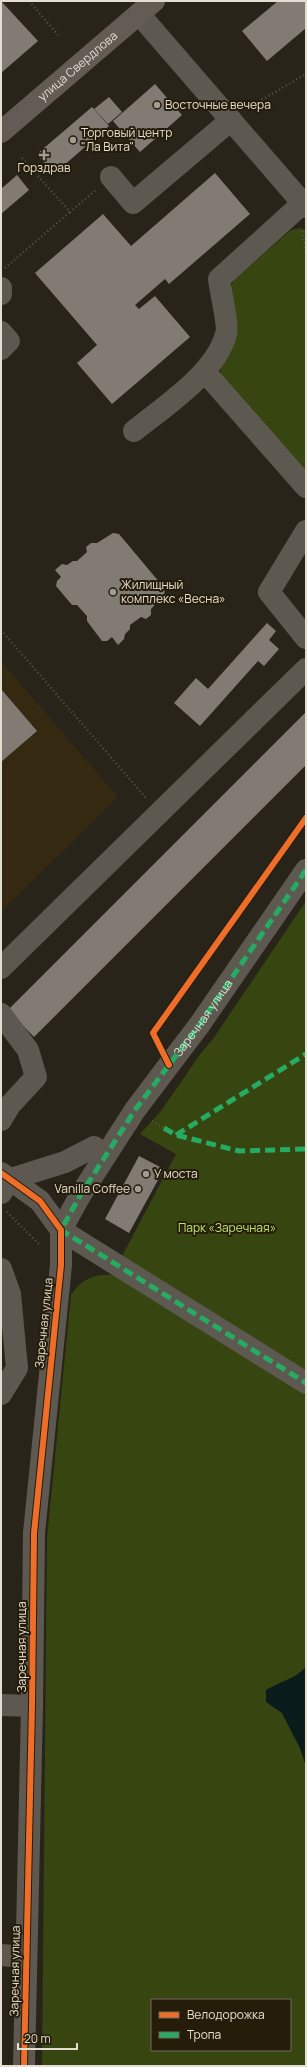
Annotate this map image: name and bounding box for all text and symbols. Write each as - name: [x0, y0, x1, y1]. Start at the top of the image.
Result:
- street label: улица Свердлова: [34, 27, 121, 105]
- place label: Восточные вечера: [165, 96, 271, 113]
- marker: Восточные вечера: [152, 100, 162, 110]
- place label: Торговый центр "Ла Вита": [81, 124, 172, 155]
- marker: Торговый центр "Ла Вита": [68, 135, 78, 145]
- marker: Горздрав: [39, 150, 49, 160]
- place label: Горздрав: [18, 159, 71, 176]
- place label: Жилищный комплекс «Весна»: [121, 576, 225, 607]
- marker: Жилищный комплекс «Весна»: [108, 587, 118, 597]
- street label: Заречная улица: [169, 976, 236, 1060]
- place label: У моста: [154, 1165, 198, 1182]
- marker: У моста: [141, 1169, 151, 1179]
- place label: Vanilla Coffee: [55, 1180, 130, 1197]
- marker: Vanilla Coffee: [133, 1184, 143, 1194]
- park label: Парк «Заречная»: [178, 1219, 276, 1236]
- street label: Заречная улица: [30, 1277, 57, 1369]
- street label: Заречная улица: [13, 1601, 30, 1693]
- street label: Заречная улица: [5, 1925, 24, 2017]
- legend: [151, 1999, 291, 2051]
- text: Велодорожка: [187, 2006, 265, 2023]
- scale bar: [18, 2025, 77, 2051]
- text: Тропа: [187, 2026, 221, 2043]
- text: 20 m: [24, 2030, 51, 2047]

